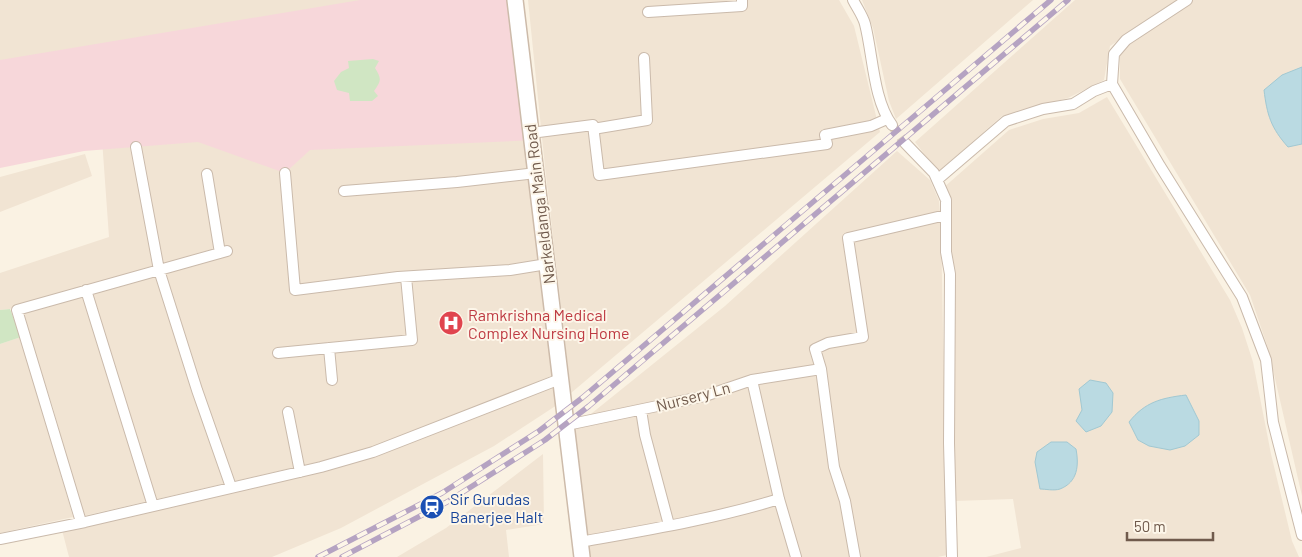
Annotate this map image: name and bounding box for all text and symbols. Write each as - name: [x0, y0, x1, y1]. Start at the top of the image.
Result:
- street label: Narkeldanga Main Road: [520, 123, 558, 285]
- place label: Ramkrishna Medical Complex Nursing Home: [468, 305, 629, 342]
- hospital icon: Ramkrishna Medical Complex Nursing Home: [438, 310, 464, 336]
- street label: Nursery Ln: [654, 377, 732, 415]
- place label: Sir Gurudas Banerjee Halt: [450, 489, 543, 526]
- station icon: Sir Gurudas Banerjee Halt: [419, 494, 445, 520]
- scale bar: [1127, 510, 1213, 542]
- text: 50 m: [1134, 517, 1166, 535]

